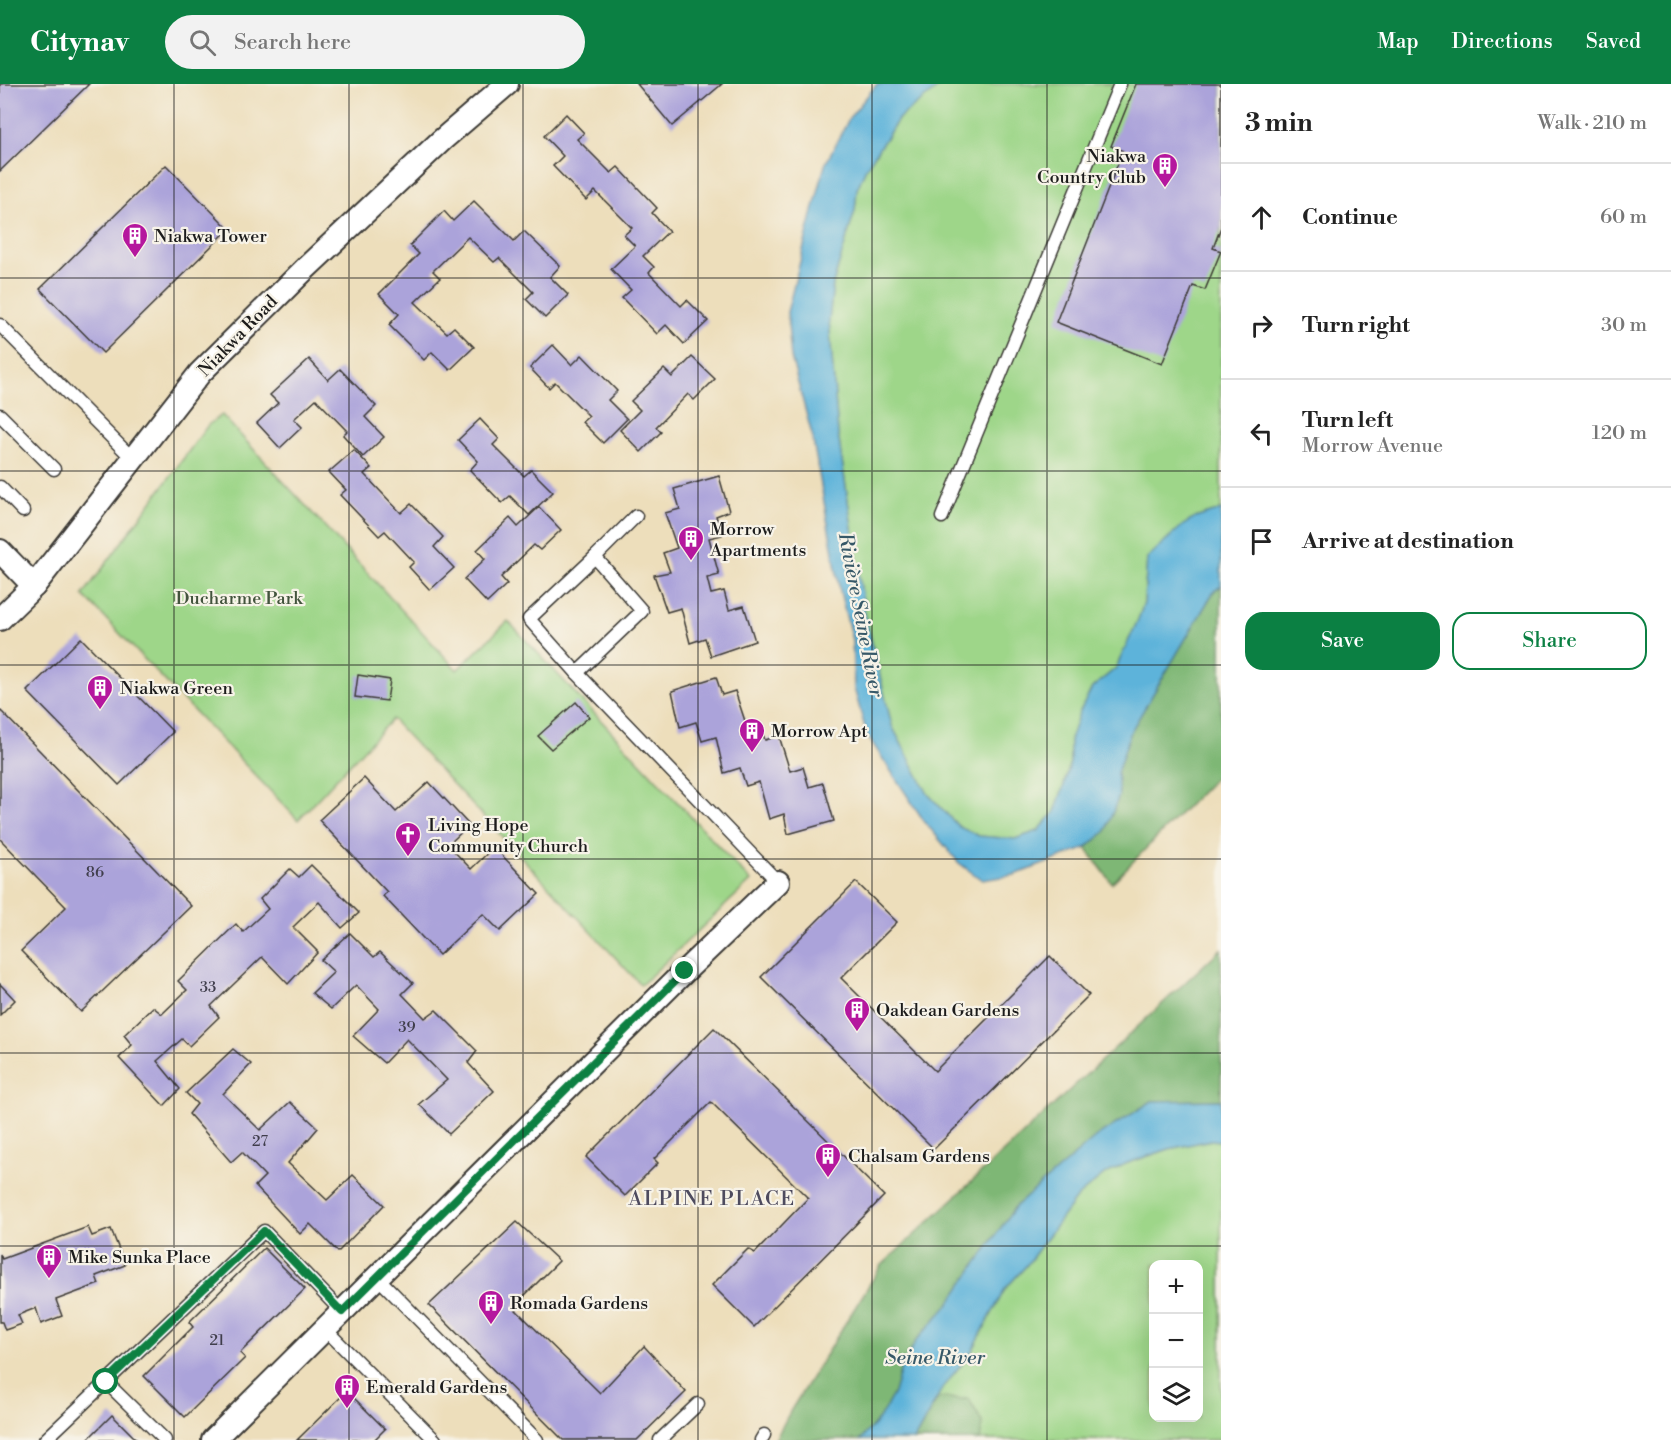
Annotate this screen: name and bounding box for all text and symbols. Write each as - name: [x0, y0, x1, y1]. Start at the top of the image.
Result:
- search box: [165, 15, 585, 69]
- text: Citynav: [30, 25, 129, 60]
- icon: search: [186, 26, 219, 59]
- text: Search here: [234, 29, 351, 56]
- text: Map: [1377, 29, 1419, 55]
- text: Directions: [1452, 29, 1553, 55]
- text: Saved: [1586, 29, 1641, 55]
- text: 3 min: [1245, 107, 1313, 139]
- text: Walk · 210 m: [1538, 111, 1647, 136]
- place label: Niakwa Country Club: [1037, 145, 1147, 189]
- building icon: Niakwa Country Club: [1150, 151, 1180, 189]
- icon: ahead: [1245, 201, 1278, 234]
- text: Continue: [1302, 204, 1398, 231]
- text: 60 m: [1600, 205, 1647, 230]
- building icon: Niakwa Tower: [120, 221, 150, 259]
- place label: Niakwa Tower: [154, 225, 267, 248]
- street label: Niakwa Road: [193, 290, 283, 382]
- icon: right: [1245, 309, 1278, 342]
- text: Turn right: [1302, 312, 1410, 339]
- text: 30 m: [1601, 313, 1647, 338]
- text: Turn left: [1302, 407, 1393, 434]
- icon: left: [1245, 417, 1278, 450]
- text: 120 m: [1592, 421, 1647, 446]
- text: Morrow Avenue: [1302, 434, 1443, 459]
- place label: Morrow Apartments: [709, 518, 806, 562]
- building icon: Morrow Apartments: [676, 524, 706, 562]
- icon: arrive: [1245, 525, 1278, 558]
- text: Arrive at destination: [1302, 528, 1514, 555]
- water label: Rivière Seine River: [832, 530, 888, 700]
- park label: Ducharme Park: [175, 587, 304, 610]
- button: Save: [1245, 612, 1440, 670]
- button: Share: [1452, 612, 1647, 670]
- building icon: Niakwa Green: [85, 673, 115, 711]
- place label: Niakwa Green: [120, 677, 233, 700]
- building icon: Morrow Apt: [737, 716, 767, 754]
- place label: Morrow Apt: [771, 720, 868, 743]
- place label: Living Hope Community Church: [428, 814, 588, 858]
- church icon: Living Hope Community Church: [393, 820, 423, 858]
- house number: 86: [86, 863, 104, 882]
- route end: [671, 957, 697, 983]
- house number: 33: [200, 978, 216, 997]
- building icon: Oakdean Gardens: [842, 995, 872, 1033]
- place label: Oakdean Gardens: [876, 999, 1019, 1022]
- house number: 39: [398, 1018, 416, 1037]
- house number: 27: [252, 1132, 268, 1151]
- building icon: Chalsam Gardens: [813, 1141, 843, 1179]
- place label: Chalsam Gardens: [848, 1145, 990, 1168]
- district label: ALPINE PLACE: [628, 1187, 795, 1212]
- building icon: Mike Sunka Place: [34, 1242, 64, 1280]
- place label: Mike Sunka Place: [68, 1246, 211, 1269]
- map controls: [1149, 1260, 1203, 1422]
- button: +: [1149, 1260, 1203, 1314]
- building icon: Romada Gardens: [476, 1288, 506, 1326]
- place label: Romada Gardens: [510, 1292, 648, 1315]
- button: −: [1149, 1314, 1203, 1368]
- house number: 21: [209, 1331, 225, 1350]
- water label: Seine River: [885, 1346, 985, 1371]
- route start: [92, 1368, 118, 1394]
- button: layers: [1149, 1368, 1203, 1422]
- building icon: Emerald Gardens: [332, 1372, 362, 1410]
- place label: Emerald Gardens: [366, 1376, 507, 1399]

